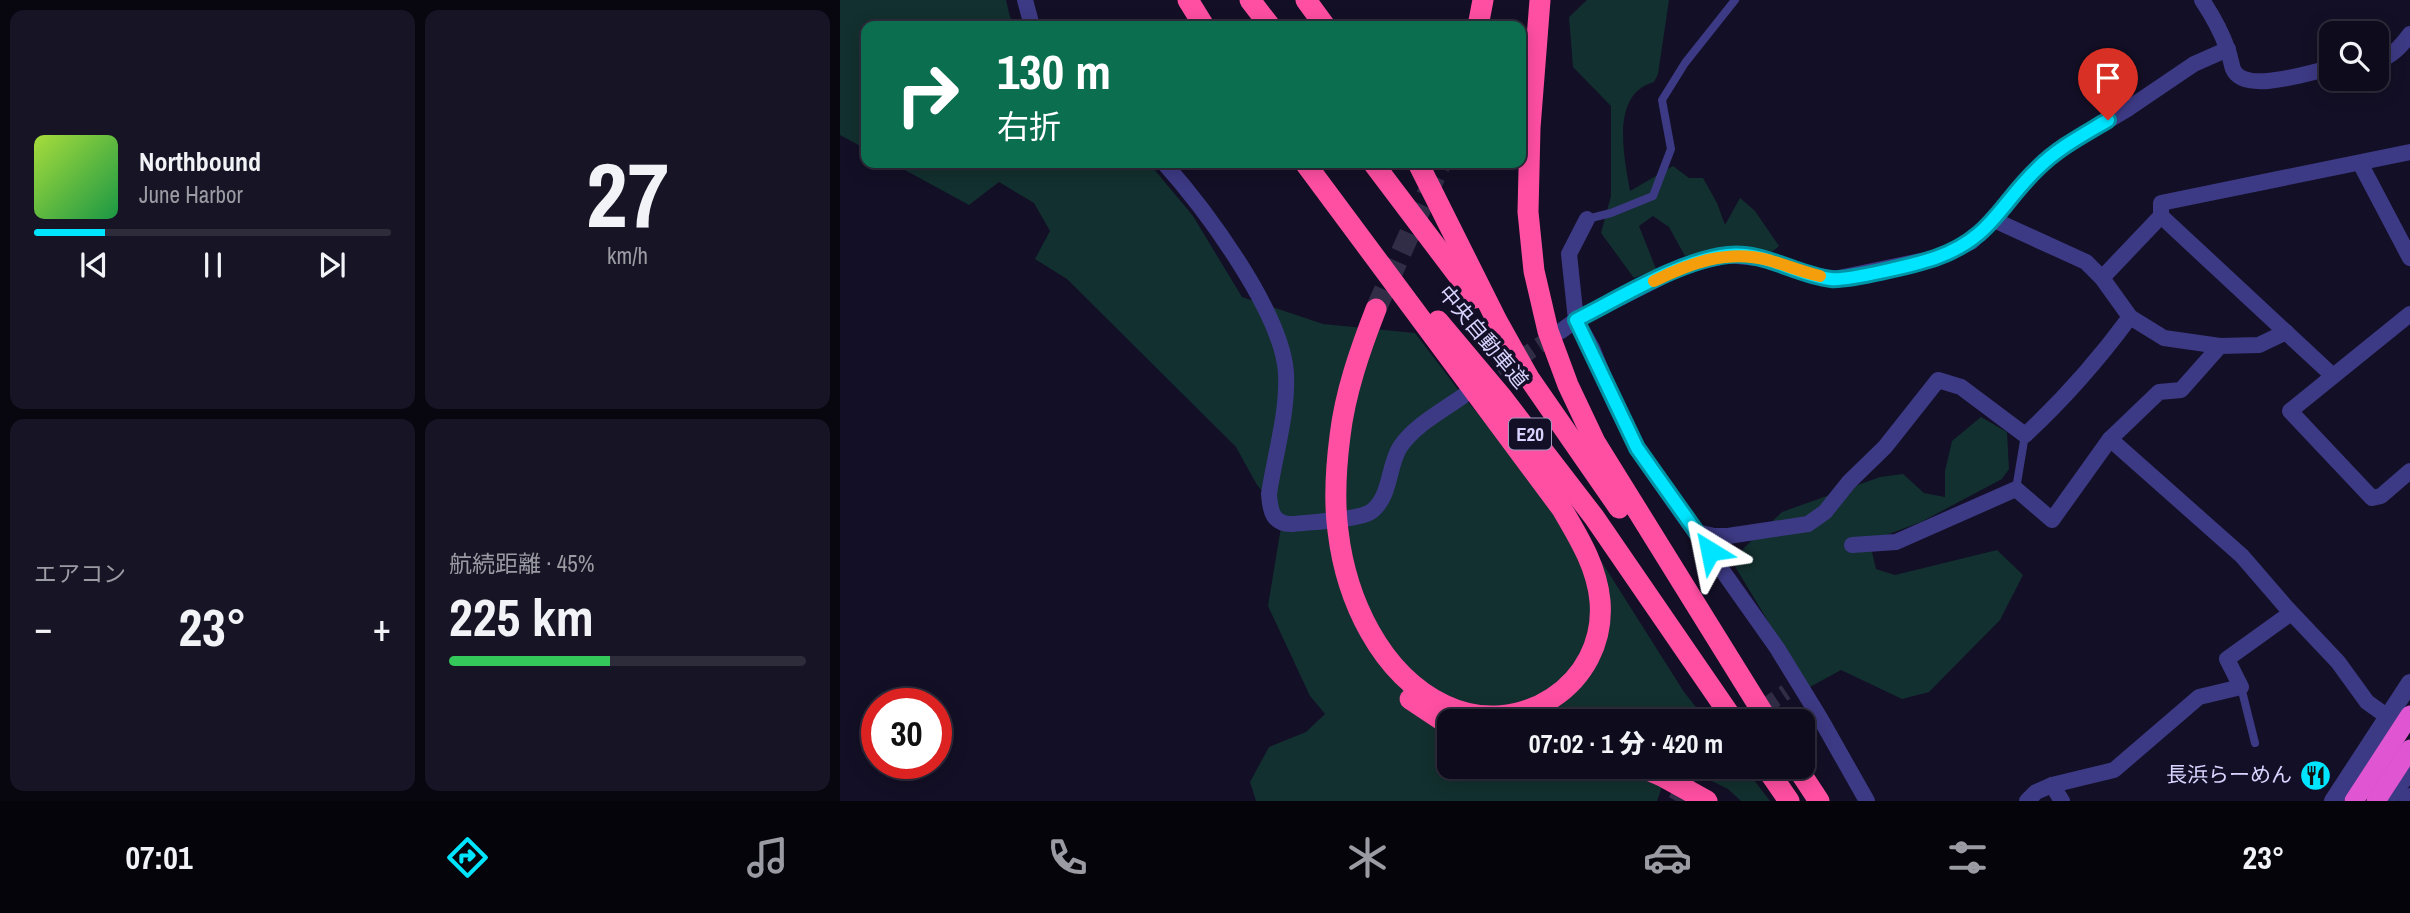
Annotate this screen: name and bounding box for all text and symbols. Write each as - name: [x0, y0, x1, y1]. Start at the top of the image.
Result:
- map controls: [2319, 21, 2389, 91]
- button: search: [2319, 21, 2389, 91]
- text: 130 m: [997, 38, 1111, 104]
- pin: [2078, 48, 2138, 120]
- icon: right: [882, 49, 973, 140]
- icon: arrive: [2089, 59, 2127, 97]
- text: 右折: [997, 105, 1061, 148]
- text: 27: [586, 133, 669, 255]
- text: Northbound: [139, 144, 261, 179]
- text: June Harbor: [139, 179, 243, 210]
- text: km/h: [607, 240, 648, 271]
- icon: previous: [75, 246, 113, 284]
- icon: pause: [194, 246, 232, 284]
- icon: next: [313, 246, 351, 284]
- street label: 中央自動車道: [1432, 279, 1535, 394]
- road number: E20: [1509, 418, 1551, 449]
- position arrow: [1673, 514, 1747, 588]
- text: 航続距離 · 45%: [449, 548, 594, 579]
- text: エアコン: [34, 558, 126, 589]
- text: 225 km: [449, 582, 594, 652]
- text: 23°: [178, 592, 247, 662]
- text: −: [34, 602, 52, 653]
- text: +: [373, 602, 391, 653]
- speed limit sign: 30: [861, 688, 952, 779]
- text: 07:02 · 1 分 · 420 m: [1529, 726, 1723, 761]
- restaurant icon: 長浜らーめん: [2298, 758, 2332, 792]
- place label: 長浜らーめん: [2166, 760, 2292, 789]
- icon: directions: [443, 833, 492, 882]
- icon: music: [743, 833, 792, 882]
- icon: phone: [1043, 833, 1092, 882]
- icon: climate: [1343, 833, 1392, 882]
- icon: car: [1643, 833, 1692, 882]
- icon: filters: [1943, 833, 1992, 882]
- text: 07:01: [125, 836, 193, 879]
- text: 23°: [2243, 836, 2285, 879]

